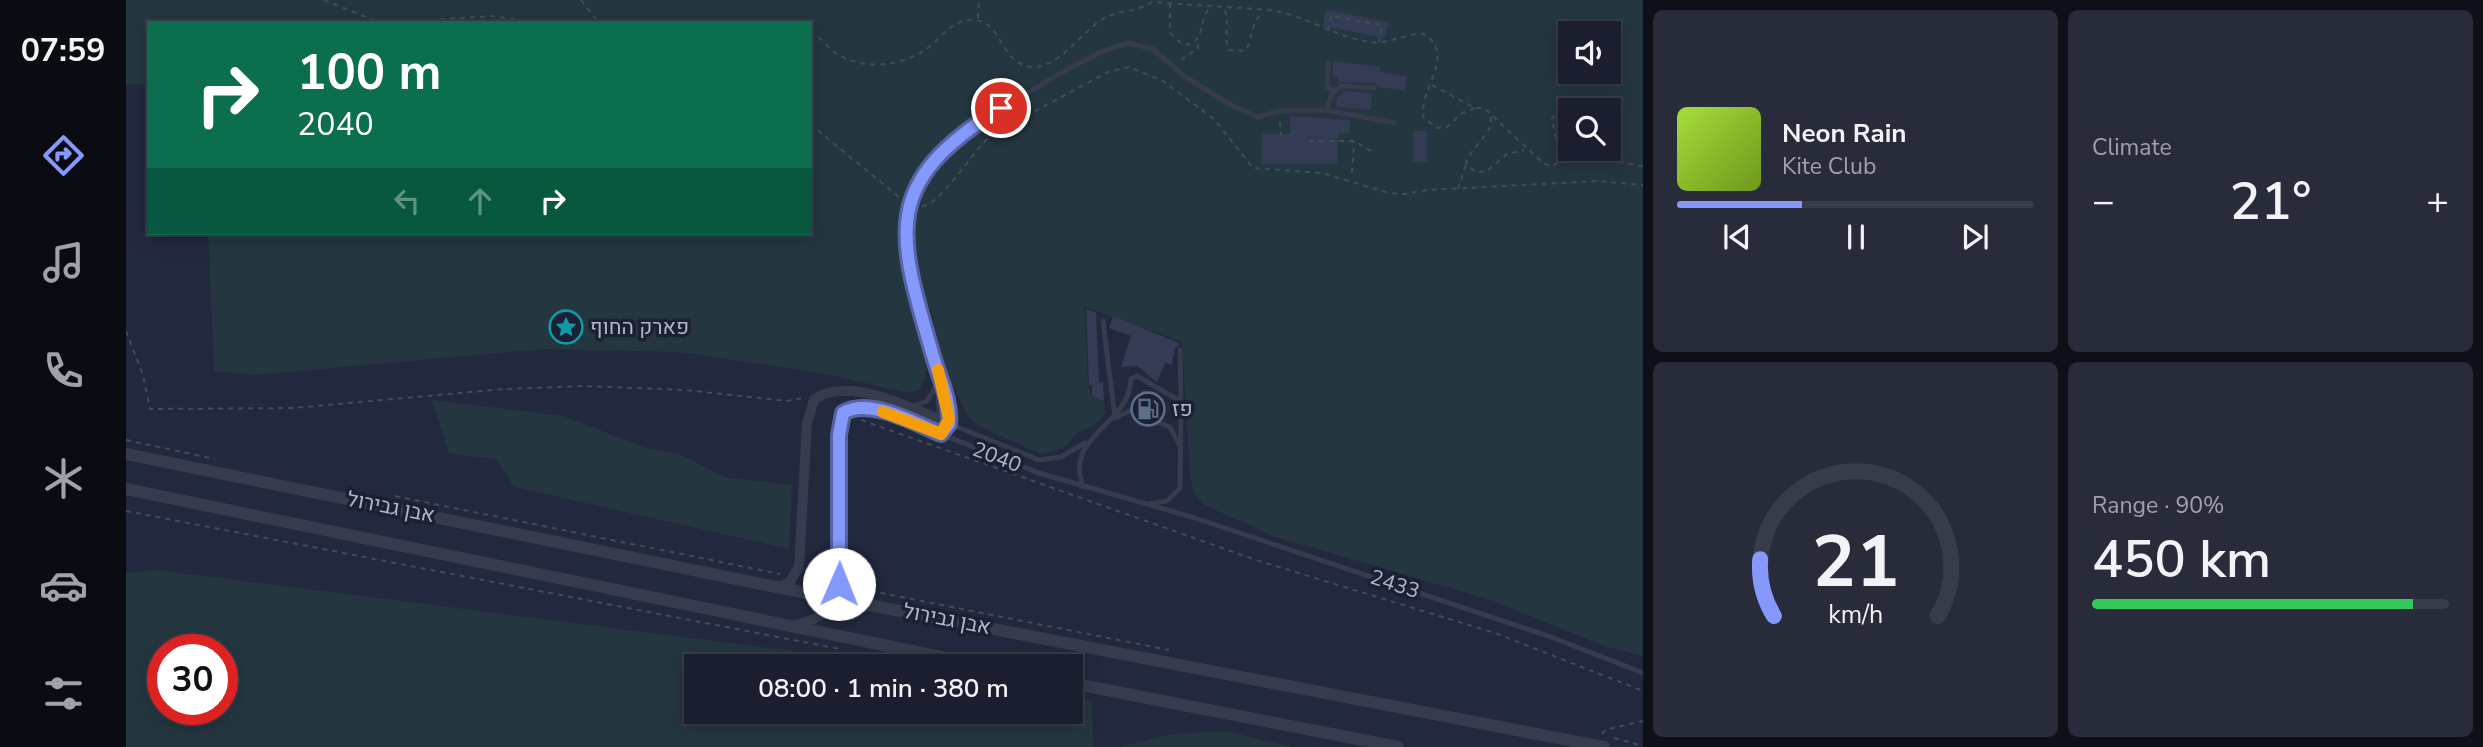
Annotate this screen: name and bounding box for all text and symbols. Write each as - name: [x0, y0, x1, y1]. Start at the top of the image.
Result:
- map controls: [1558, 21, 1621, 161]
- button: sound: [1558, 21, 1621, 84]
- text: 07:59: [21, 29, 105, 72]
- text: 100 m: [297, 39, 441, 106]
- icon: right: [182, 49, 273, 140]
- pin: [971, 78, 1031, 138]
- icon: arrive: [982, 89, 1020, 127]
- button: search: [1558, 98, 1621, 161]
- text: 2040: [297, 103, 374, 146]
- text: Neon Rain: [1782, 116, 1907, 151]
- icon: directions: [39, 131, 88, 180]
- text: Climate: [2092, 132, 2172, 163]
- text: Kite Club: [1782, 151, 1876, 182]
- text: 21°: [2230, 166, 2311, 237]
- text: −: [2092, 176, 2115, 227]
- text: +: [2426, 176, 2449, 227]
- icon: left: [388, 182, 426, 220]
- icon: ahead: [461, 182, 499, 220]
- icon: right: [534, 182, 572, 220]
- icon: previous: [1718, 218, 1756, 256]
- icon: pause: [1837, 218, 1875, 256]
- icon: next: [1956, 218, 1994, 256]
- icon: music: [39, 238, 88, 287]
- place icon: פארק החוף: [547, 308, 585, 346]
- place label: פארק החוף: [590, 313, 689, 341]
- icon: phone: [39, 346, 88, 395]
- fuel station icon: פז: [1129, 390, 1167, 428]
- place label: פז: [1172, 395, 1193, 423]
- street label: 2040: [968, 435, 1026, 479]
- icon: climate: [39, 454, 88, 503]
- street label: אבן גבירול: [345, 485, 437, 529]
- text: Range · 90%: [2092, 490, 2224, 521]
- text: 21: [1812, 512, 1899, 612]
- text: 450 km: [2092, 524, 2271, 595]
- position arrow: [802, 547, 876, 621]
- icon: car: [39, 561, 88, 610]
- street label: 2433: [1367, 563, 1423, 605]
- street label: אבן גבירול: [901, 597, 993, 641]
- text: km/h: [1828, 597, 1883, 631]
- speed limit sign: 30: [147, 634, 238, 725]
- icon: filters: [39, 669, 88, 718]
- text: 08:00 · 1 min · 380 m: [758, 671, 1009, 706]

